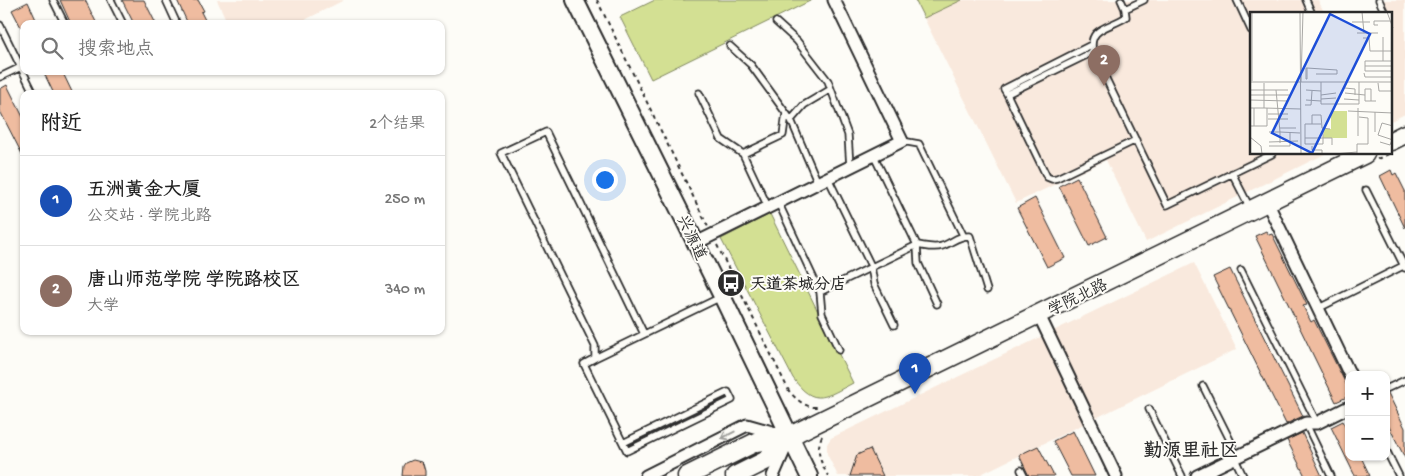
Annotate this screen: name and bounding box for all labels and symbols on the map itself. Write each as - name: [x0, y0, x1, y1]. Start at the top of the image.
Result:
- inset map: [1250, 12, 1392, 155]
- pin: 2: [1088, 45, 1120, 86]
- your location: [592, 167, 618, 193]
- street label: 兴源道: [671, 212, 710, 264]
- bus stop icon: 天道茶城分店: [716, 268, 746, 298]
- place label: 天道茶城分店: [750, 275, 846, 296]
- street label: 学院北路: [1045, 275, 1111, 322]
- pin: 1: [899, 353, 931, 394]
- one-way arrow: [721, 431, 736, 440]
- district label: 勤源里社区: [1143, 440, 1239, 464]

